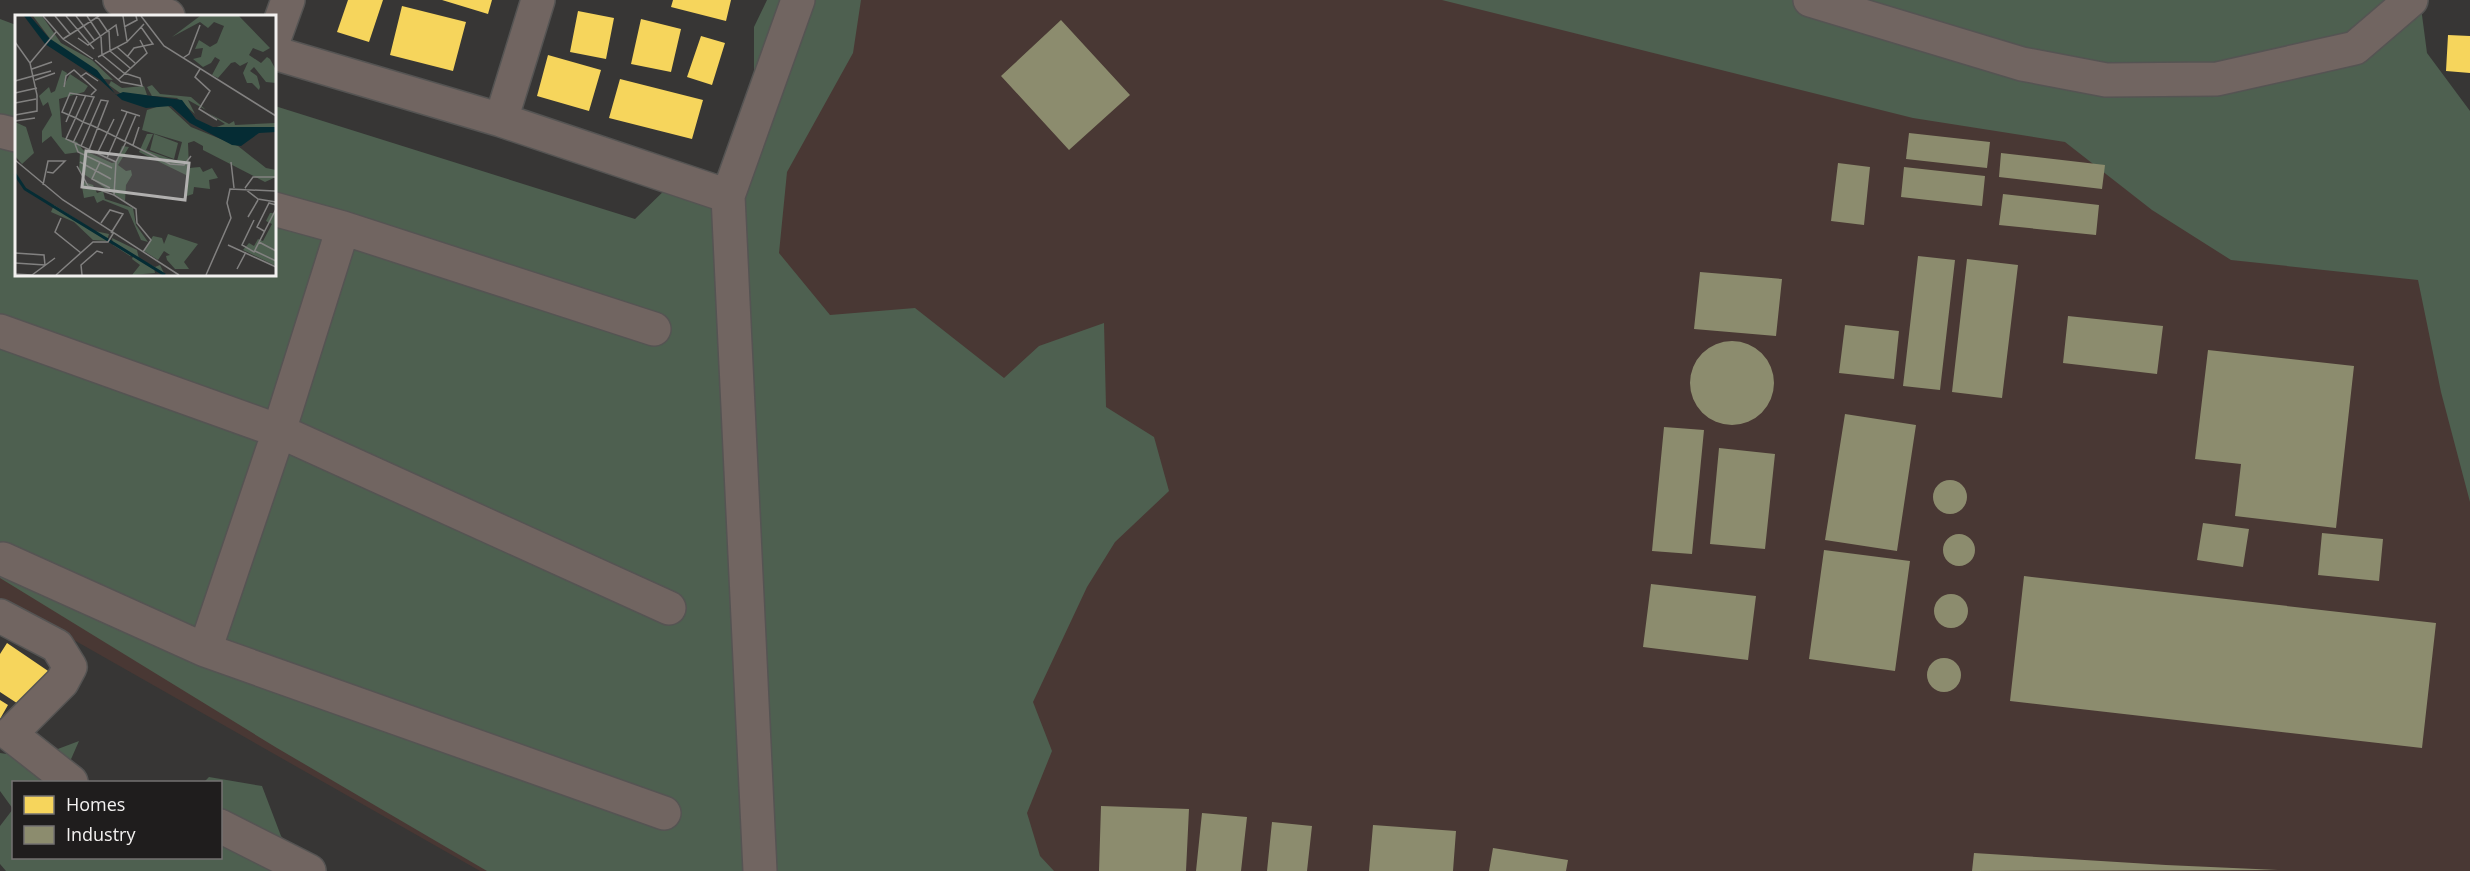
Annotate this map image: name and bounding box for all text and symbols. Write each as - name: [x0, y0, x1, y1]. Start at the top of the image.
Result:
- inset map: [15, 15, 276, 276]
- legend: [12, 781, 222, 859]
- text: Homes: [66, 792, 125, 816]
- text: Industry: [66, 822, 136, 846]

